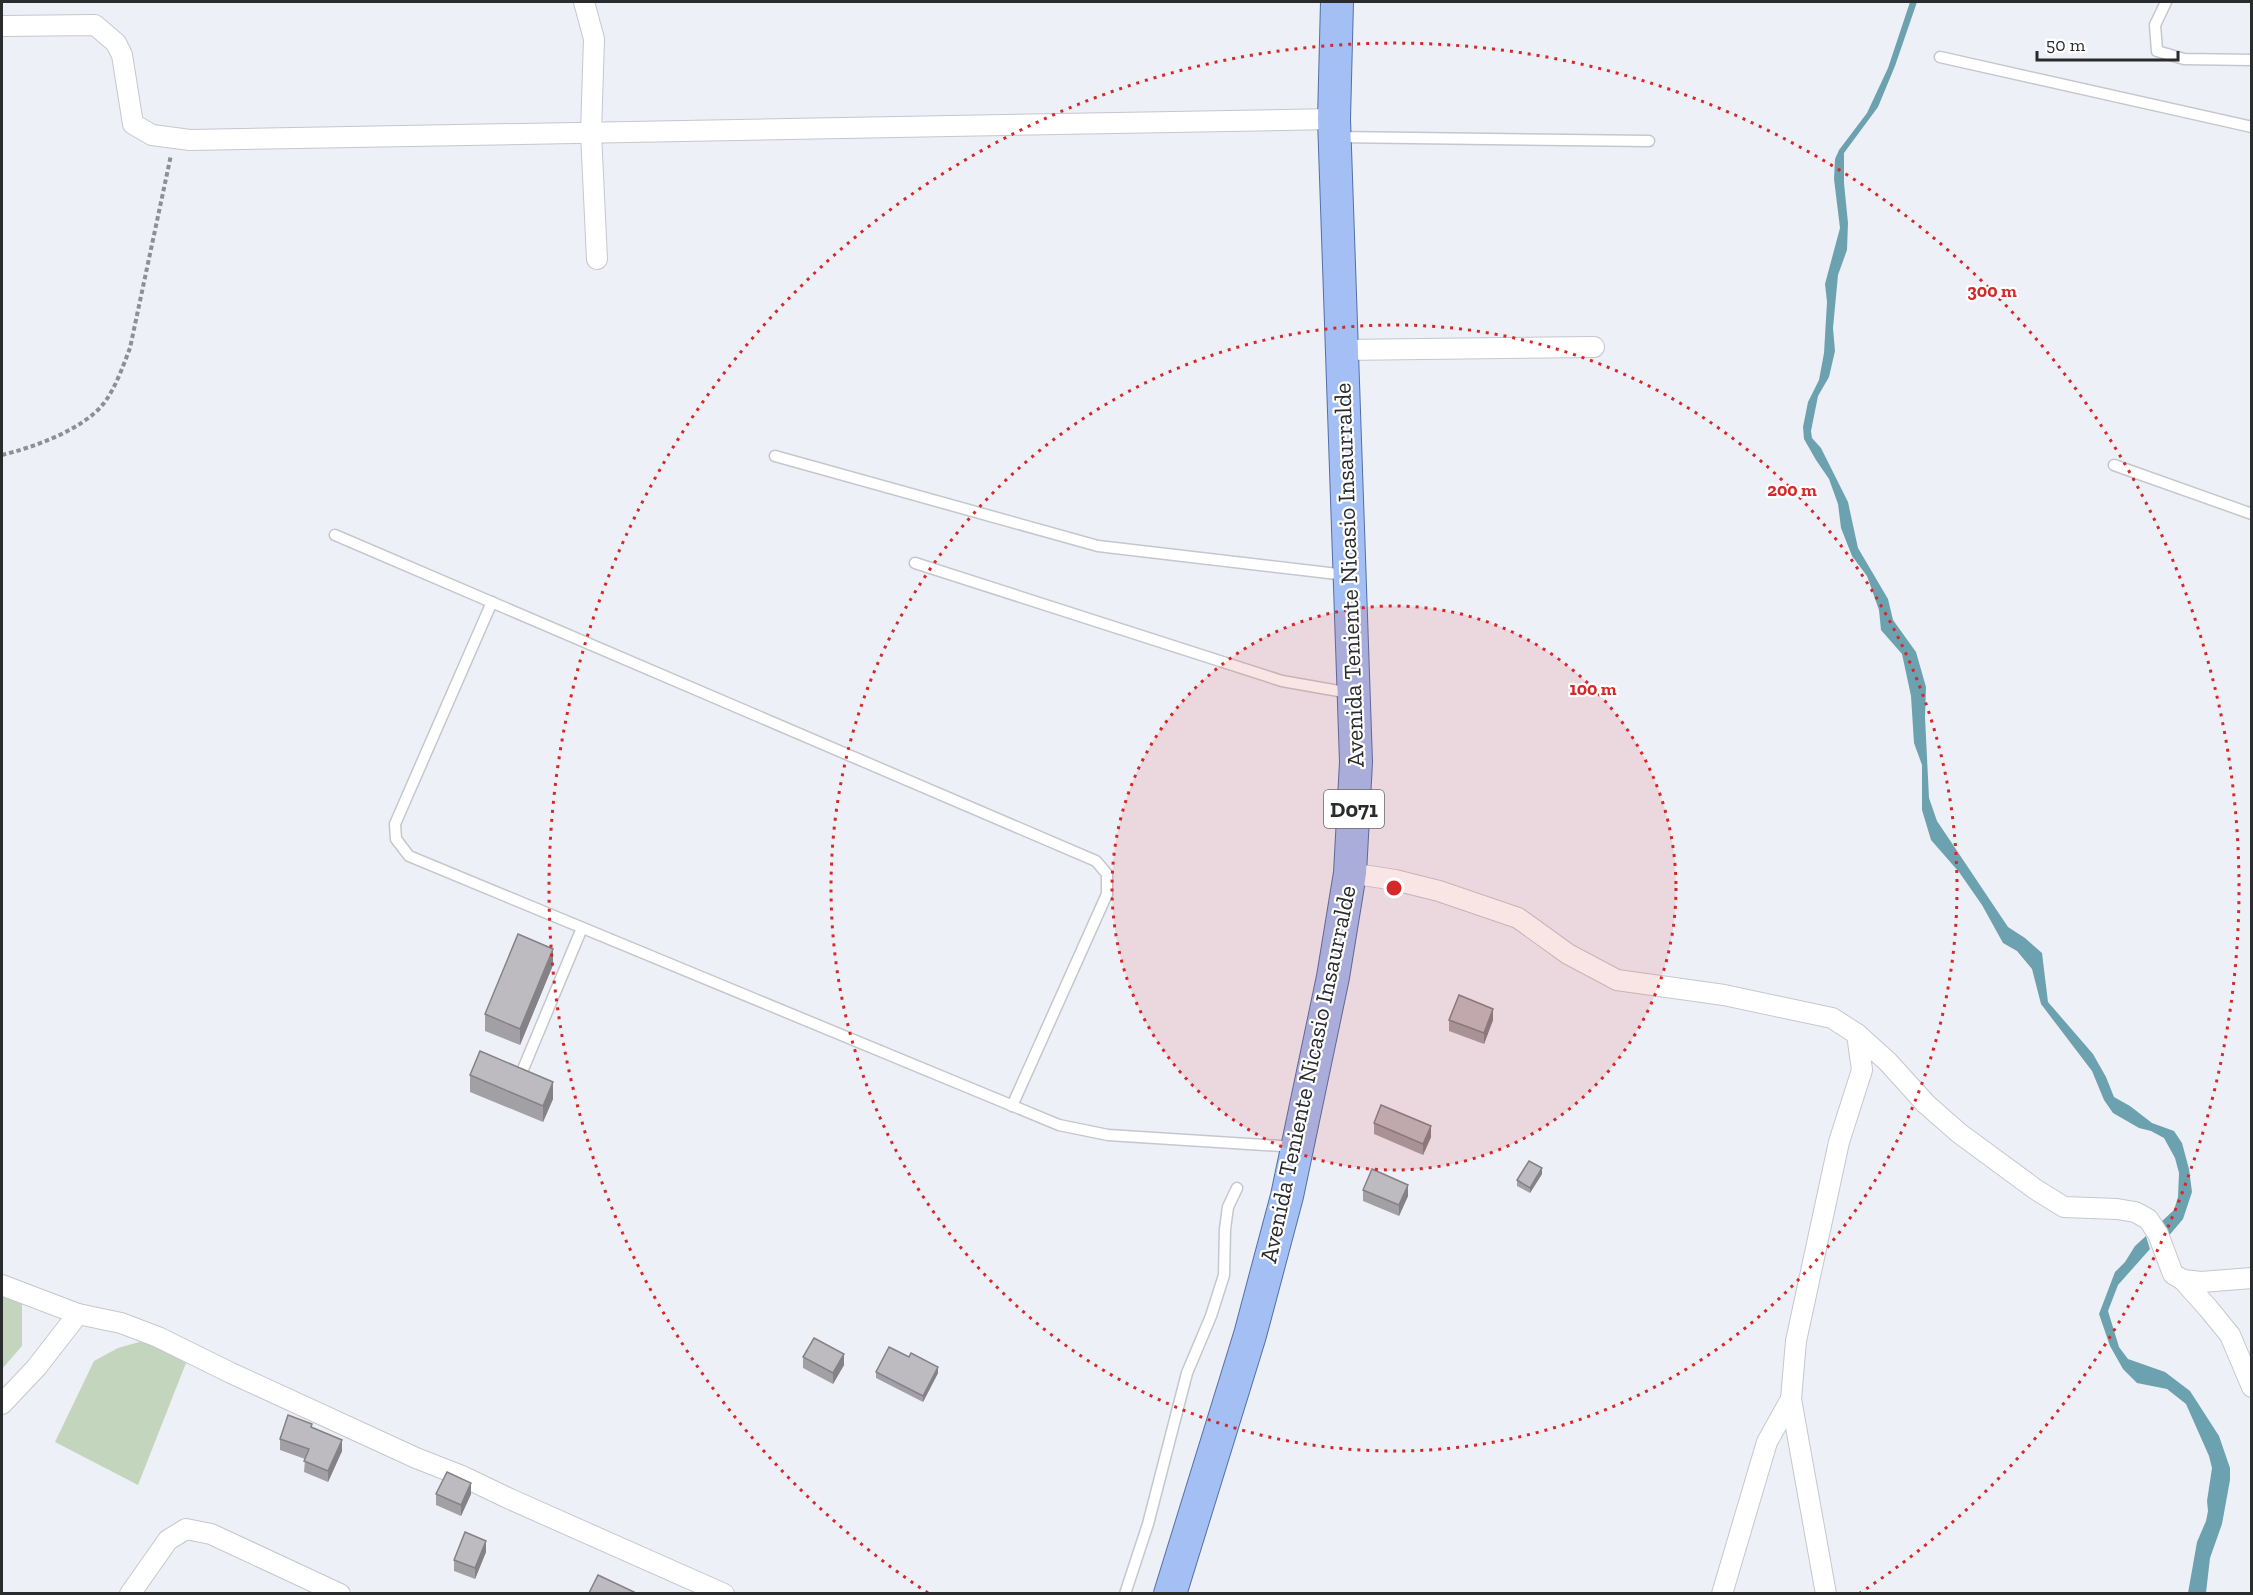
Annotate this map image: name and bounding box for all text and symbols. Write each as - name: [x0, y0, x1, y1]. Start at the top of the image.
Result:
- scale bar: [2037, 24, 2178, 62]
- text: 50 m: [2046, 34, 2086, 56]
- text: 300 m: [1967, 280, 2017, 302]
- street label: Avenida Teniente Nicasio Insaurralde: [1327, 382, 1370, 768]
- text: 200 m: [1767, 479, 1817, 501]
- text: 100 m: [1569, 678, 1617, 700]
- road number: D071: [1324, 790, 1384, 828]
- centre of rings: [1384, 878, 1404, 898]
- street label: Avenida Teniente Nicasio Insaurralde: [1253, 883, 1362, 1265]

